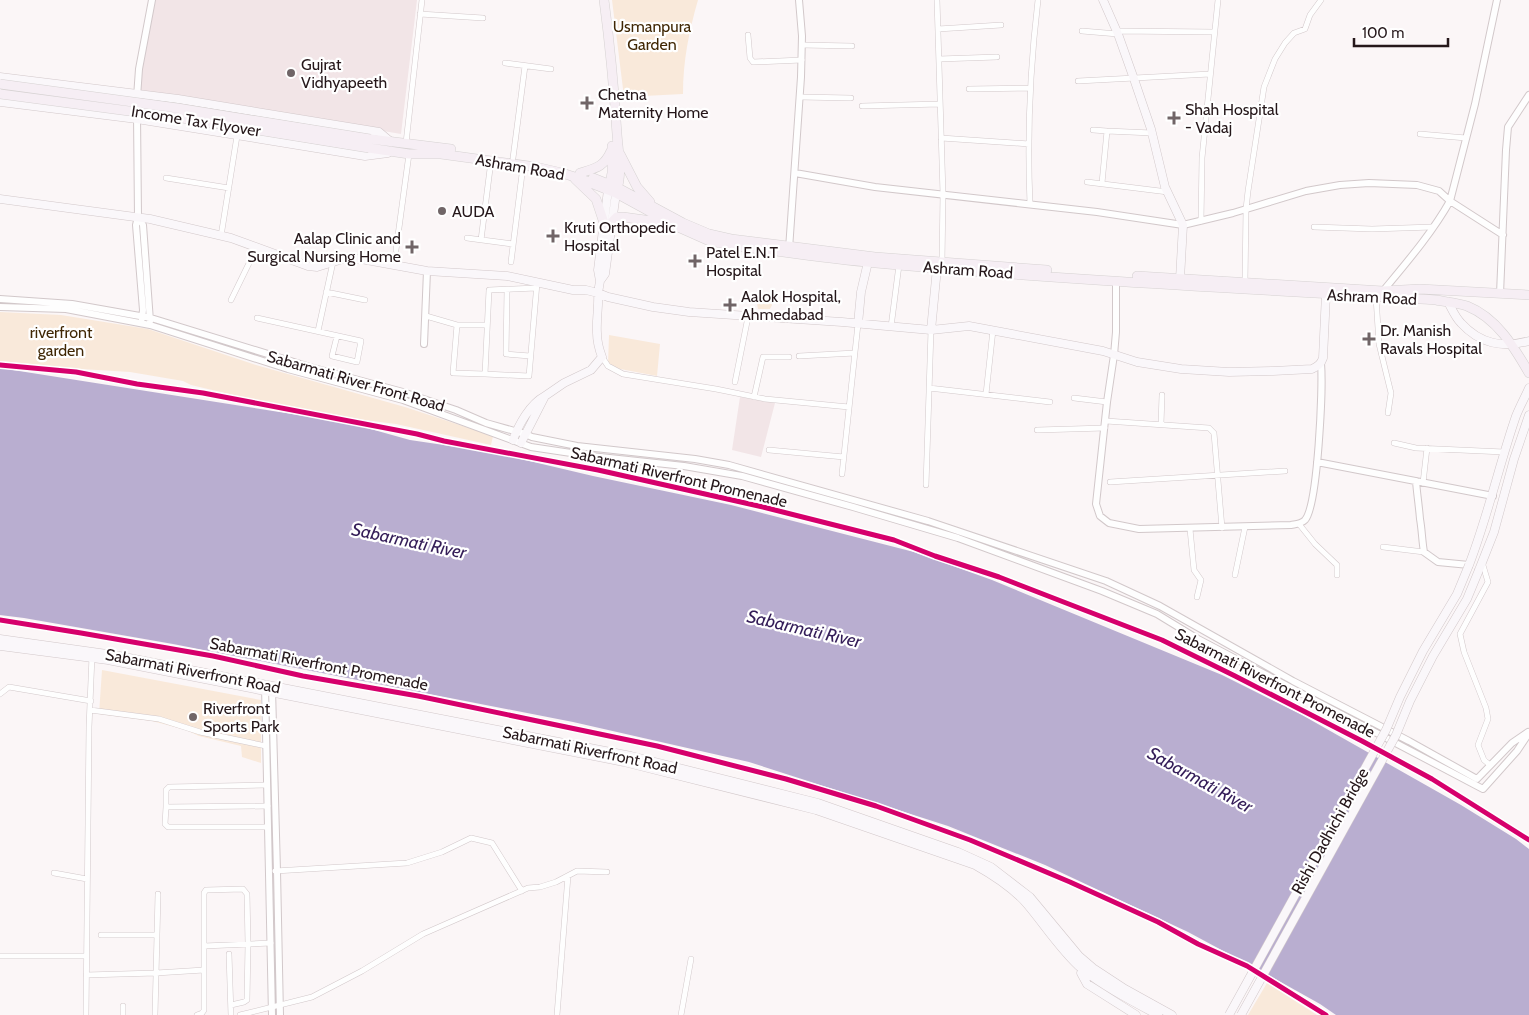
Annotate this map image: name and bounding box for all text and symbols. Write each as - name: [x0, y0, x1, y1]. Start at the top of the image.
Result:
- scale bar: [1354, 15, 1448, 47]
- park label: Usmanpura Garden: [613, 17, 692, 54]
- text: 100 m: [1362, 24, 1404, 42]
- place label: Gujrat Vidhyapeeth: [301, 55, 387, 92]
- marker: Gujrat Vidhyapeeth: [285, 67, 297, 79]
- place label: Chetna Maternity Home: [598, 85, 709, 122]
- marker: Chetna Maternity Home: [580, 96, 594, 110]
- place label: Shah Hospital - Vadaj: [1185, 100, 1279, 137]
- street label: Income Tax Flyover: [130, 101, 263, 141]
- marker: Shah Hospital - Vadaj: [1167, 111, 1181, 125]
- street label: Ashram Road: [474, 150, 566, 184]
- place label: AUDA: [452, 202, 495, 221]
- marker: AUDA: [436, 205, 448, 217]
- place label: Kruti Orthopedic Hospital: [564, 218, 676, 255]
- place label: Aalap Clinic and Surgical Nursing Home: [247, 229, 401, 266]
- marker: Kruti Orthopedic Hospital: [546, 229, 560, 243]
- marker: Aalap Clinic and Surgical Nursing Home: [405, 240, 419, 254]
- place label: Patel E.N.T Hospital: [706, 243, 778, 280]
- marker: Patel E.N.T Hospital: [688, 254, 702, 268]
- street label: Ashram Road: [922, 257, 1014, 283]
- street label: Ashram Road: [1327, 285, 1417, 309]
- place label: Aalok Hospital, Ahmedabad: [741, 287, 841, 324]
- marker: Aalok Hospital, Ahmedabad: [723, 298, 737, 312]
- place label: Dr. Manish Ravals Hospital: [1380, 321, 1482, 358]
- park label: riverfront garden: [30, 323, 93, 360]
- marker: Dr. Manish Ravals Hospital: [1362, 332, 1376, 346]
- street label: Sabarmati River Front Road: [265, 347, 447, 415]
- street label: Sabarmati Riverfront Promenade: [569, 443, 789, 511]
- water label: Sabarmati River: [350, 518, 470, 564]
- water label: Sabarmati River: [745, 605, 865, 653]
- street label: Sabarmati Riverfront Promenade: [1172, 624, 1378, 742]
- street label: Sabarmati Riverfront Promenade: [208, 634, 430, 694]
- street label: Sabarmati Riverfront Road: [104, 645, 282, 697]
- place label: Riverfront Sports Park: [203, 699, 280, 736]
- marker: Riverfront Sports Park: [187, 711, 199, 723]
- street label: Sabarmati Riverfront Road: [501, 722, 679, 778]
- water label: Sabarmati River: [1144, 742, 1258, 819]
- street label: Rishi Dadhichi Bridge: [1287, 765, 1373, 897]

